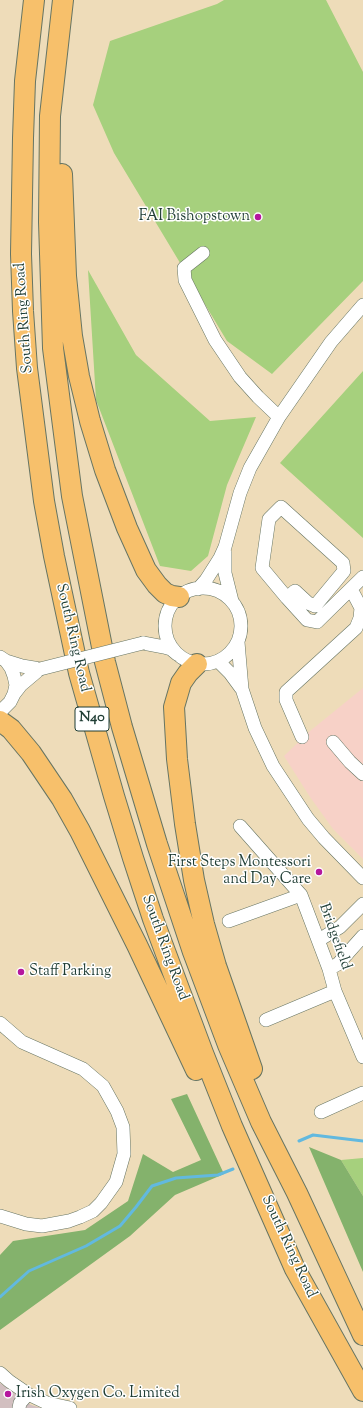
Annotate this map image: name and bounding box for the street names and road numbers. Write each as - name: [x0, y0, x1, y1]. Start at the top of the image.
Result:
- street label: South Ring Road: [12, 262, 38, 374]
- street label: South Ring Road: [51, 582, 93, 694]
- road number: N40: [75, 707, 109, 731]
- street label: South Ring Road: [137, 893, 191, 1003]
- street label: Bridgefield: [314, 901, 354, 973]
- street label: South Ring Road: [256, 1193, 320, 1301]

